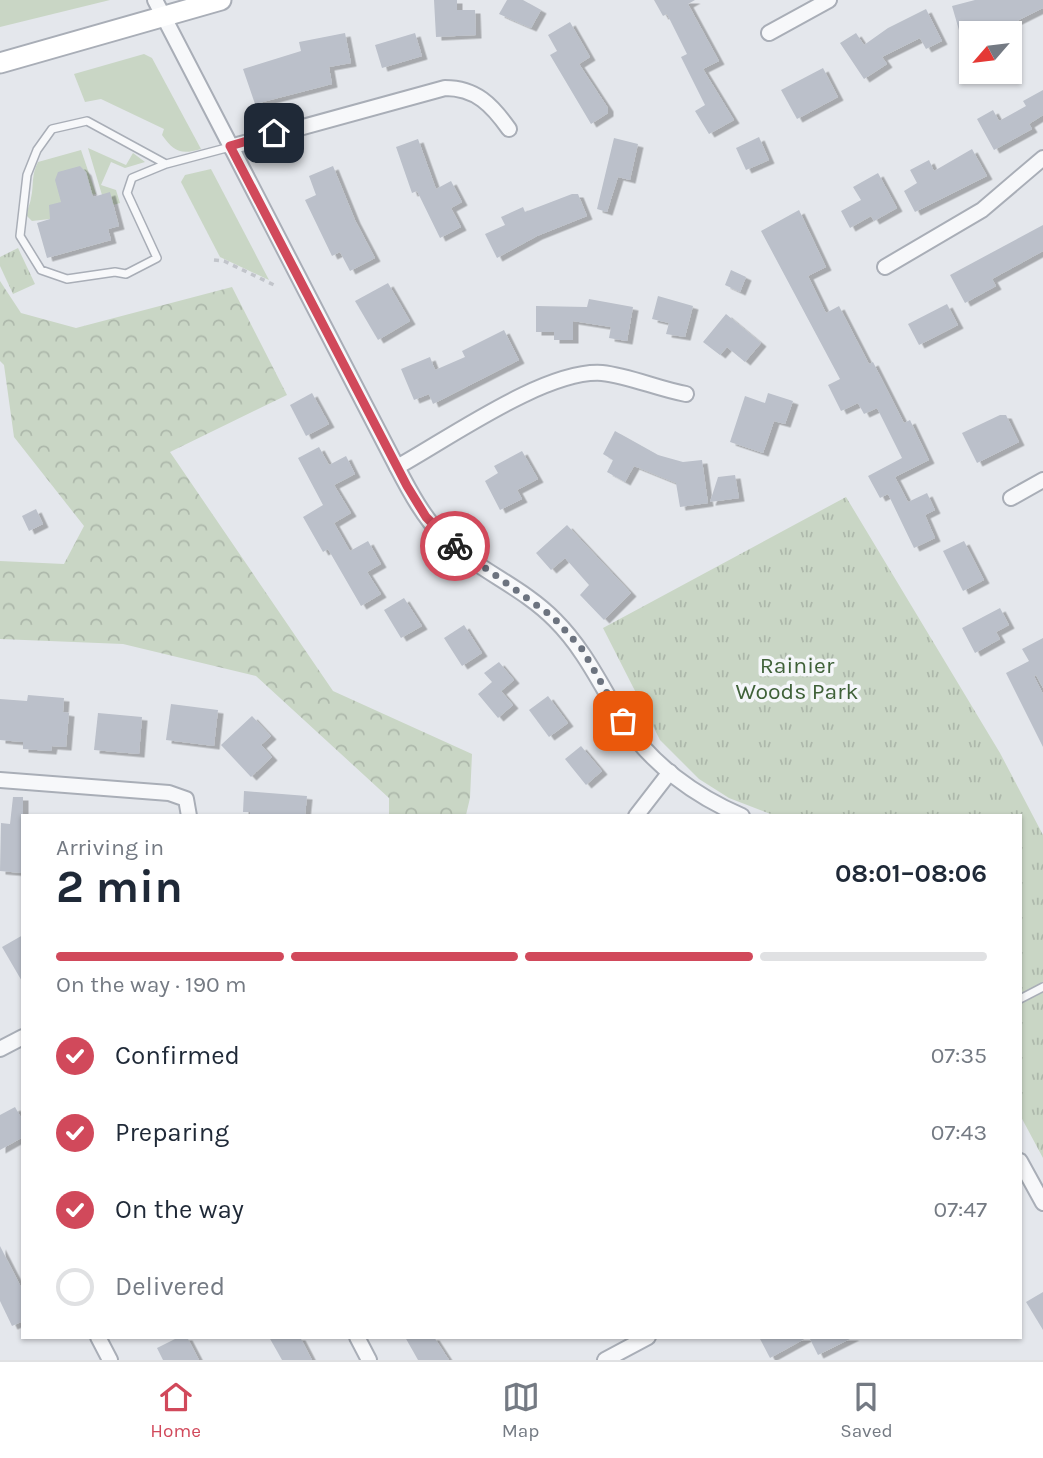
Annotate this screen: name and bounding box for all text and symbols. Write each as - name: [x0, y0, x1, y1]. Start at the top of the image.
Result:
- north arrow: [959, 21, 1022, 84]
- map controls: [959, 21, 1022, 84]
- pin: [244, 103, 304, 163]
- icon: home: [255, 114, 293, 152]
- courier: [420, 511, 490, 581]
- icon: bike: [436, 527, 474, 565]
- park label: Rainier Woods Park: [736, 652, 858, 705]
- pin: [593, 691, 653, 751]
- icon: bag: [604, 702, 642, 740]
- text: Arriving in: [56, 834, 164, 861]
- text: 08:01–08:06: [835, 858, 987, 889]
- text: 2 min: [56, 860, 183, 914]
- text: On the way · 190 m: [56, 971, 247, 998]
- icon: check: [56, 1037, 94, 1075]
- text: Confirmed: [115, 1040, 240, 1071]
- text: 07:35: [931, 1042, 987, 1069]
- icon: check: [56, 1114, 94, 1152]
- text: Preparing: [115, 1117, 229, 1148]
- text: 07:43: [931, 1119, 987, 1146]
- icon: check: [56, 1191, 94, 1229]
- text: On the way: [115, 1194, 244, 1225]
- text: 07:47: [934, 1196, 987, 1223]
- text: Delivered: [115, 1271, 225, 1302]
- tab: Home: [150, 1378, 201, 1442]
- tab: Map: [502, 1378, 540, 1442]
- tab: Saved: [840, 1378, 893, 1442]

